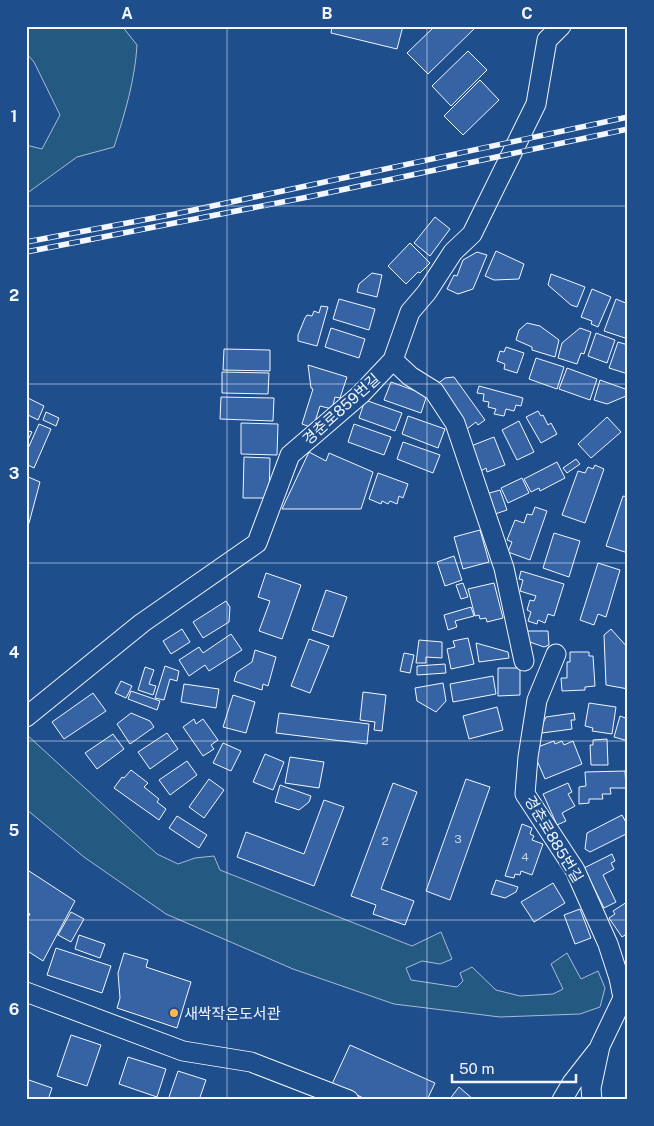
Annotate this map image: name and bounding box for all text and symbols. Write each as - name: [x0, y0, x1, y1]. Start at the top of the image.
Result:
- text: A: [121, 4, 133, 23]
- text: B: [322, 4, 333, 23]
- text: C: [521, 4, 533, 23]
- text: 1: [11, 107, 17, 126]
- text: 2: [9, 286, 19, 305]
- street label: 경춘로859번길: [299, 370, 383, 448]
- text: 3: [9, 464, 19, 483]
- text: 4: [9, 643, 20, 662]
- street label: 경춘로885번길: [521, 793, 587, 885]
- text: 5: [9, 821, 20, 840]
- house number: 3: [454, 832, 462, 846]
- house number: 2: [381, 834, 389, 848]
- house number: 4: [521, 850, 529, 864]
- text: 6: [9, 1000, 19, 1019]
- place label: 새싹작은도서관: [184, 1005, 281, 1022]
- marker: 새싹작은도서관: [168, 1007, 180, 1019]
- scale bar: [452, 1051, 575, 1083]
- text: 50 m: [459, 1060, 494, 1077]

